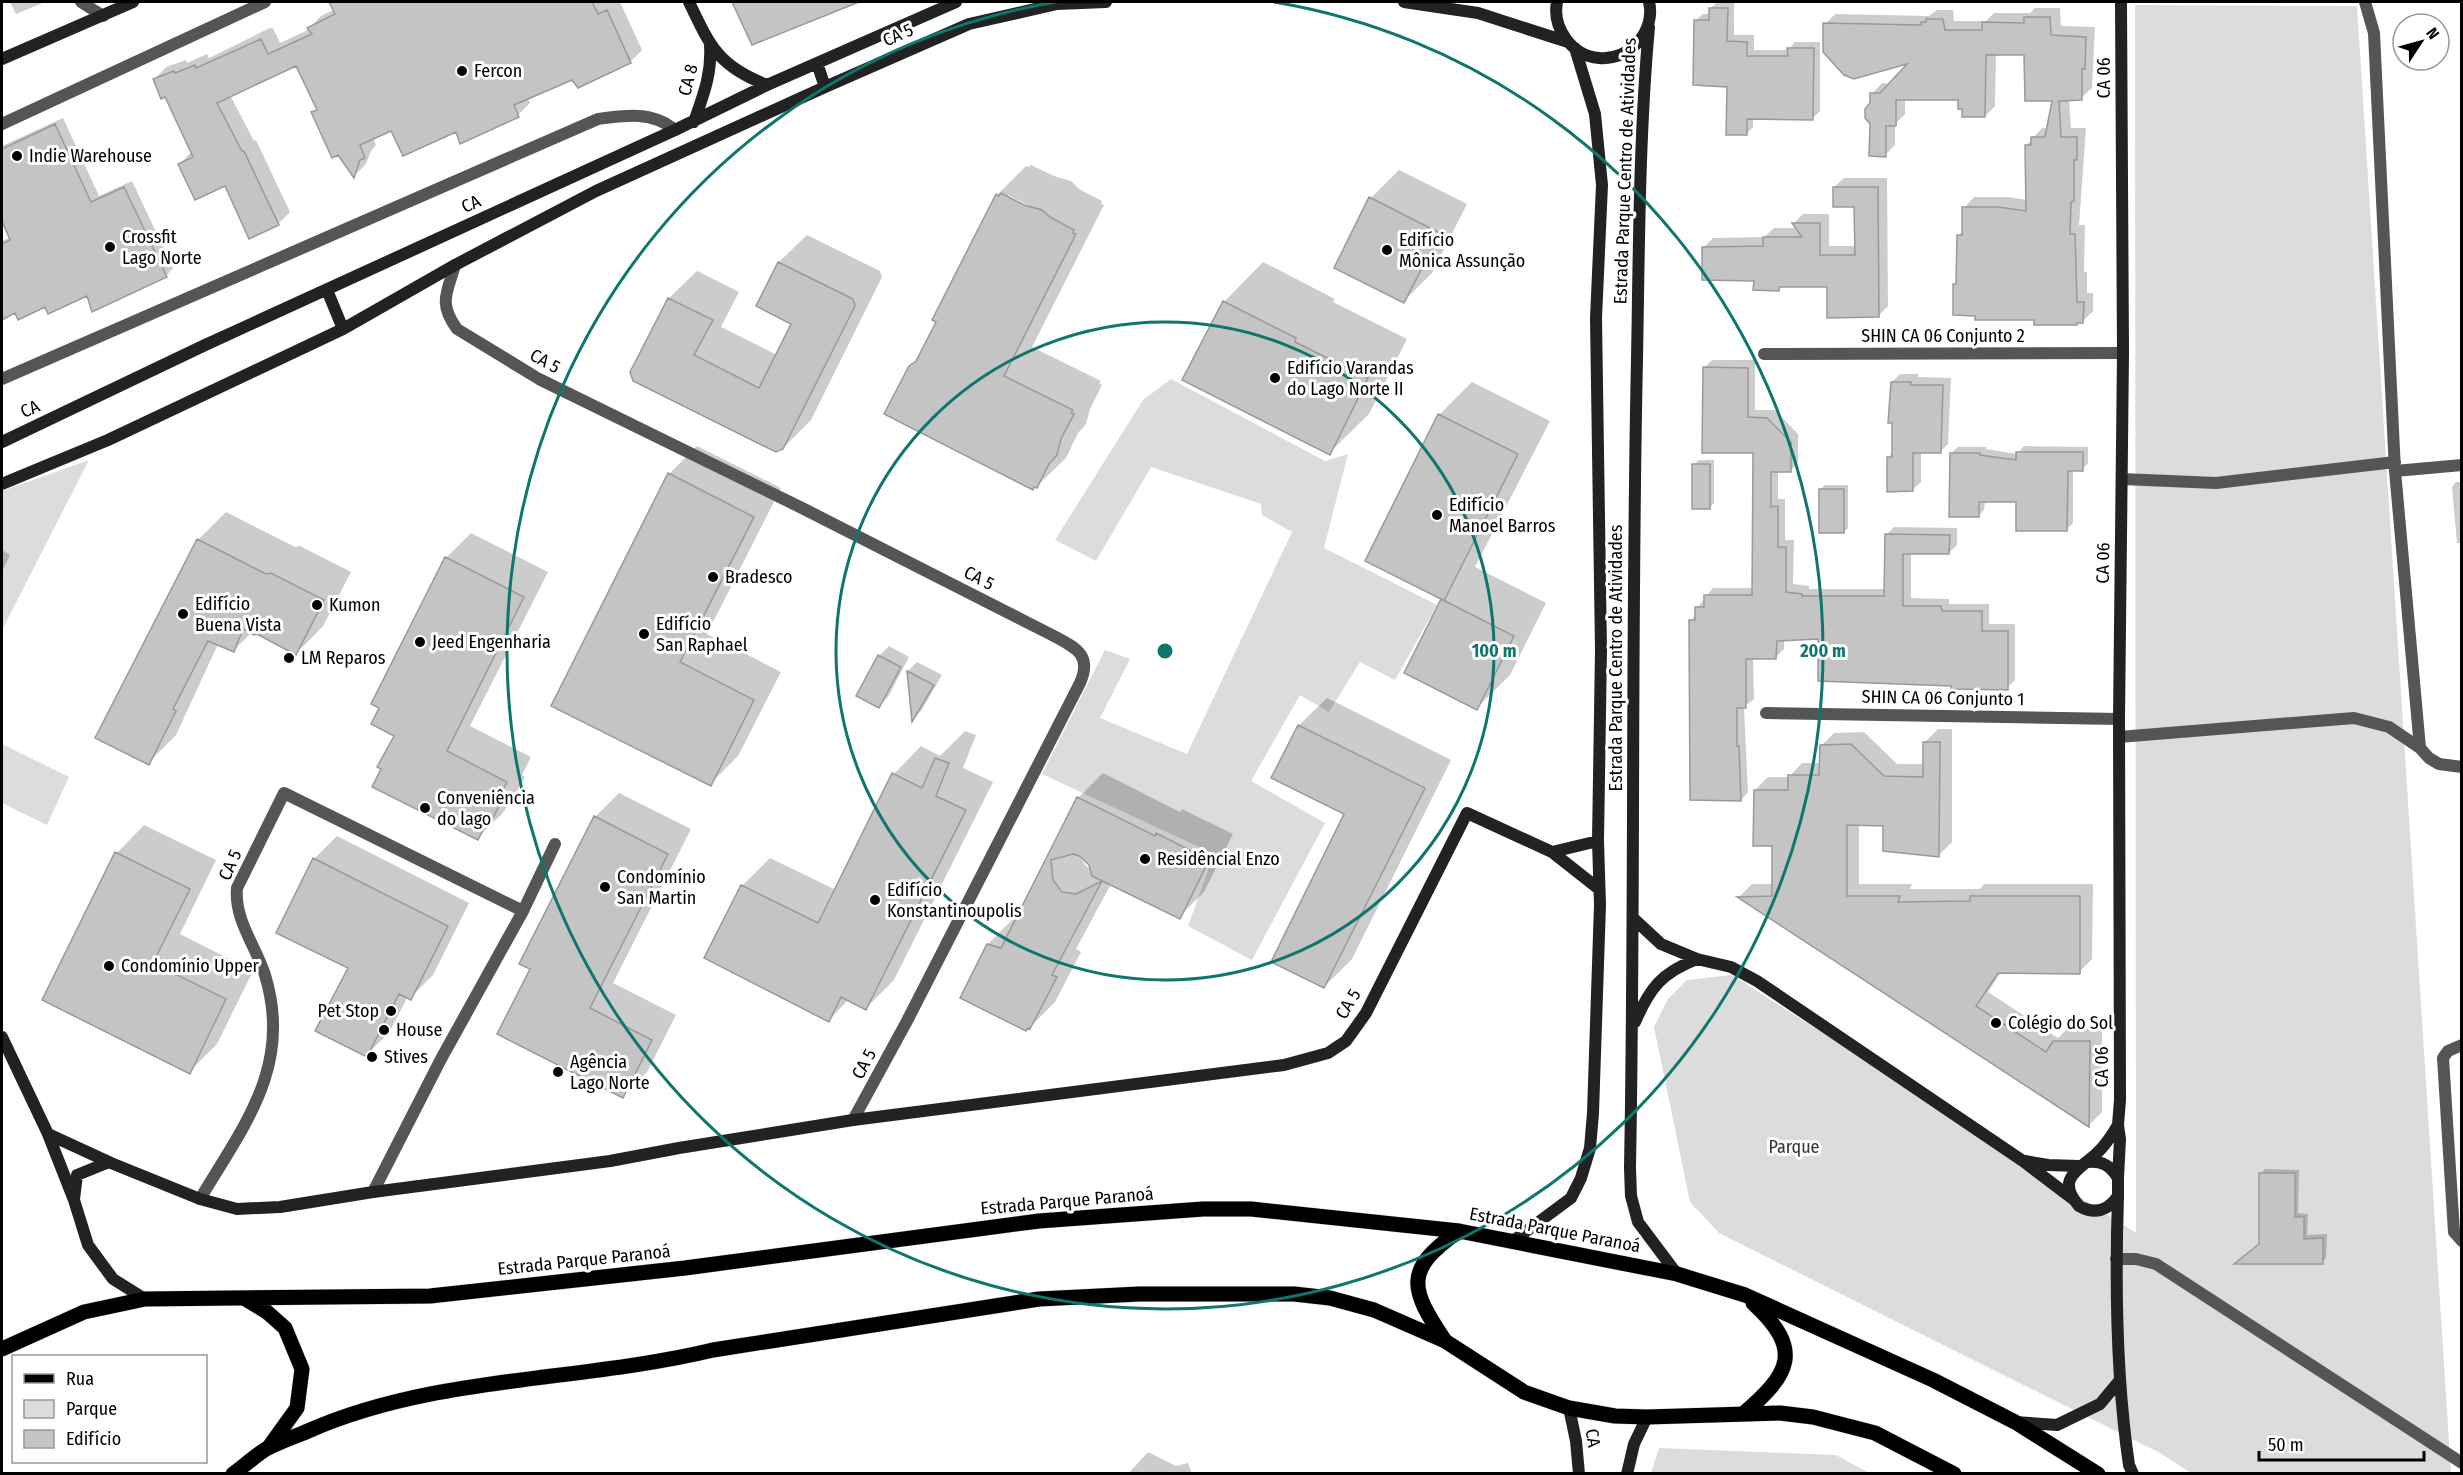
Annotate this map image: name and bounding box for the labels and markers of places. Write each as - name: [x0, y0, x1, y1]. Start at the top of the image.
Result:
- place label: Fercon: [474, 60, 522, 82]
- marker: Fercon: [455, 64, 469, 78]
- place label: Indie Warehouse: [29, 145, 152, 167]
- marker: Indie Warehouse: [10, 149, 24, 163]
- place label: Crossfit Lago Norte: [122, 226, 202, 269]
- place label: Edifício Mônica Assunção: [1399, 229, 1525, 272]
- marker: Crossfit Lago Norte: [103, 240, 117, 254]
- marker: Edifício Mônica Assunção: [1380, 243, 1394, 257]
- place label: Edifício Varandas do Lago Norte II: [1287, 357, 1414, 400]
- marker: Edifício Varandas do Lago Norte II: [1268, 371, 1282, 385]
- place label: Edifício Manoel Barros: [1449, 494, 1556, 537]
- marker: Edifício Manoel Barros: [1430, 508, 1444, 522]
- place label: Bradesco: [725, 566, 792, 588]
- marker: Bradesco: [706, 570, 720, 584]
- place label: Edifício Buena Vista: [195, 593, 282, 636]
- place label: Kumon: [329, 594, 381, 616]
- marker: Kumon: [310, 598, 324, 612]
- marker: Edifício Buena Vista: [176, 607, 190, 621]
- place label: Edifício San Raphael: [656, 613, 748, 656]
- marker: Edifício San Raphael: [637, 627, 651, 641]
- place label: Jeed Engenharia: [432, 631, 551, 653]
- marker: Jeed Engenharia: [413, 635, 427, 649]
- centre of rings: [1155, 641, 1175, 661]
- place label: LM Reparos: [301, 647, 386, 669]
- marker: LM Reparos: [282, 651, 296, 665]
- place label: Conveniência do lago: [437, 787, 535, 830]
- marker: Conveniência do lago: [418, 801, 432, 815]
- place label: Residêncial Enzo: [1157, 848, 1280, 870]
- marker: Residêncial Enzo: [1138, 852, 1152, 866]
- place label: Condomínio San Martin: [617, 866, 706, 909]
- place label: Edifício Konstantinoupolis: [887, 879, 1022, 922]
- marker: Condomínio San Martin: [598, 880, 612, 894]
- marker: Edifício Konstantinoupolis: [868, 893, 882, 907]
- place label: Condomínio Upper: [121, 955, 260, 977]
- marker: Condomínio Upper: [102, 959, 116, 973]
- place label: Pet Stop: [318, 1000, 379, 1022]
- marker: Pet Stop: [384, 1004, 398, 1018]
- place label: Colégio do Sol: [2008, 1012, 2113, 1034]
- marker: Colégio do Sol: [1989, 1016, 2003, 1030]
- place label: House: [396, 1019, 442, 1041]
- marker: House: [377, 1023, 391, 1037]
- place label: Stives: [384, 1046, 428, 1068]
- marker: Stives: [365, 1050, 379, 1064]
- place label: Agência Lago Norte: [570, 1051, 650, 1094]
- marker: Agência Lago Norte: [551, 1065, 565, 1079]

